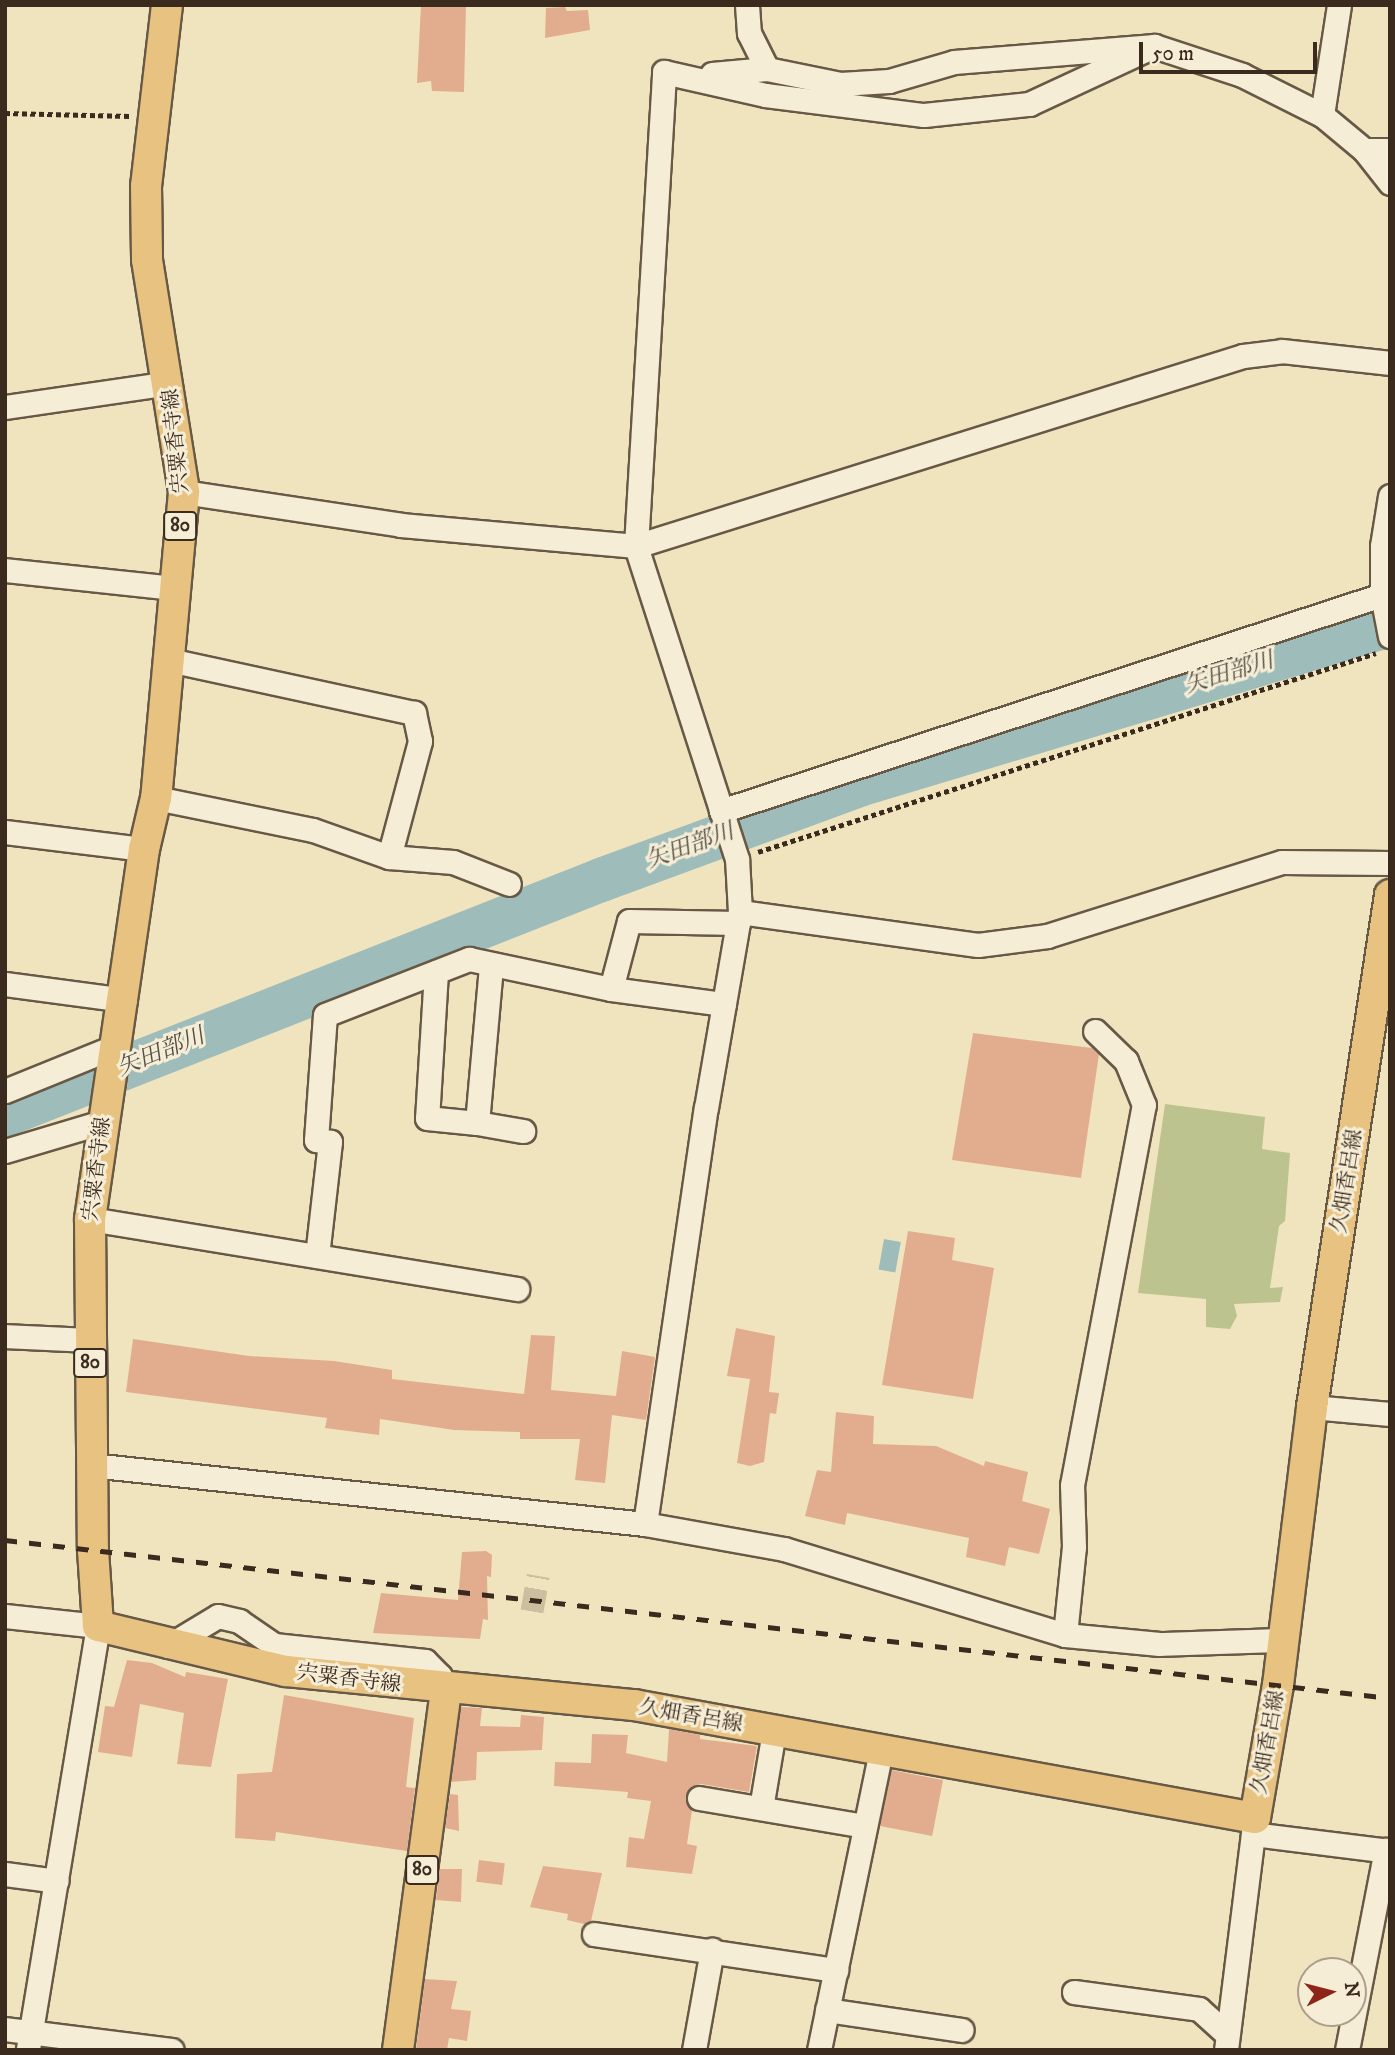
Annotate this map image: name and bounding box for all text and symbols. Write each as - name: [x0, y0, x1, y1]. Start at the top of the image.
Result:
- scale bar: [1143, 28, 1322, 72]
- text: 50 m: [1152, 41, 1194, 67]
- street label: 宍粟香寺線: [158, 387, 194, 495]
- road number: 80: [162, 510, 198, 541]
- water label: 矢田部川: [1181, 647, 1277, 701]
- water label: 矢田部川: [642, 818, 738, 876]
- water label: 矢田部川: [113, 1023, 209, 1083]
- street label: 宍粟香寺線: [78, 1115, 116, 1223]
- street label: 久畑香呂線: [1326, 1127, 1368, 1235]
- road number: 80: [72, 1348, 108, 1378]
- street label: 宍粟香寺線: [295, 1660, 403, 1698]
- street label: 久畑香呂線: [1246, 1688, 1290, 1796]
- street label: 久畑香呂線: [637, 1694, 745, 1738]
- road number: 80: [404, 1854, 440, 1886]
- north arrow: [1297, 1957, 1367, 2027]
- text: N: [1339, 1981, 1364, 1999]

